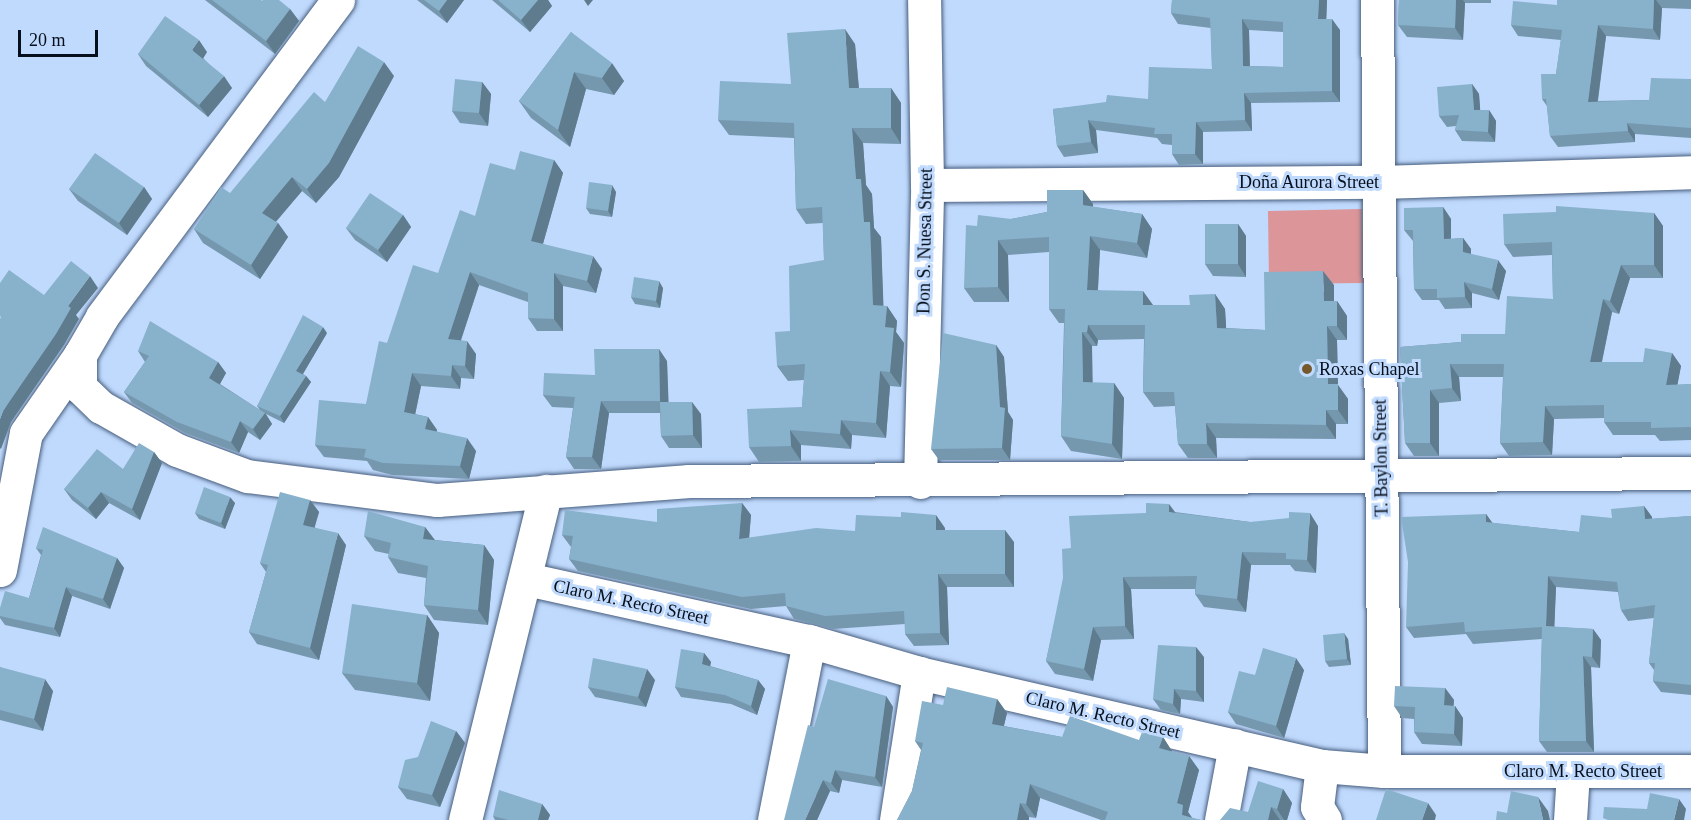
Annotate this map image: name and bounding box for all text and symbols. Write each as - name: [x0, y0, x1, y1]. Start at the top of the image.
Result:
- scale bar: [21, 18, 100, 56]
- text: 20 m: [29, 30, 66, 50]
- street label: Don S. Nuesa Street: [913, 168, 937, 314]
- street label: Doña Aurora Street: [1239, 171, 1379, 193]
- place label: Roxas Chapel: [1319, 358, 1419, 380]
- marker: Roxas Chapel: [1300, 362, 1314, 376]
- street label: T. Baylon Street: [1369, 399, 1393, 517]
- street label: Claro M. Recto Street: [551, 575, 711, 629]
- street label: Claro M. Recto Street: [1024, 687, 1182, 743]
- street label: Claro M. Recto Street: [1504, 760, 1662, 782]

